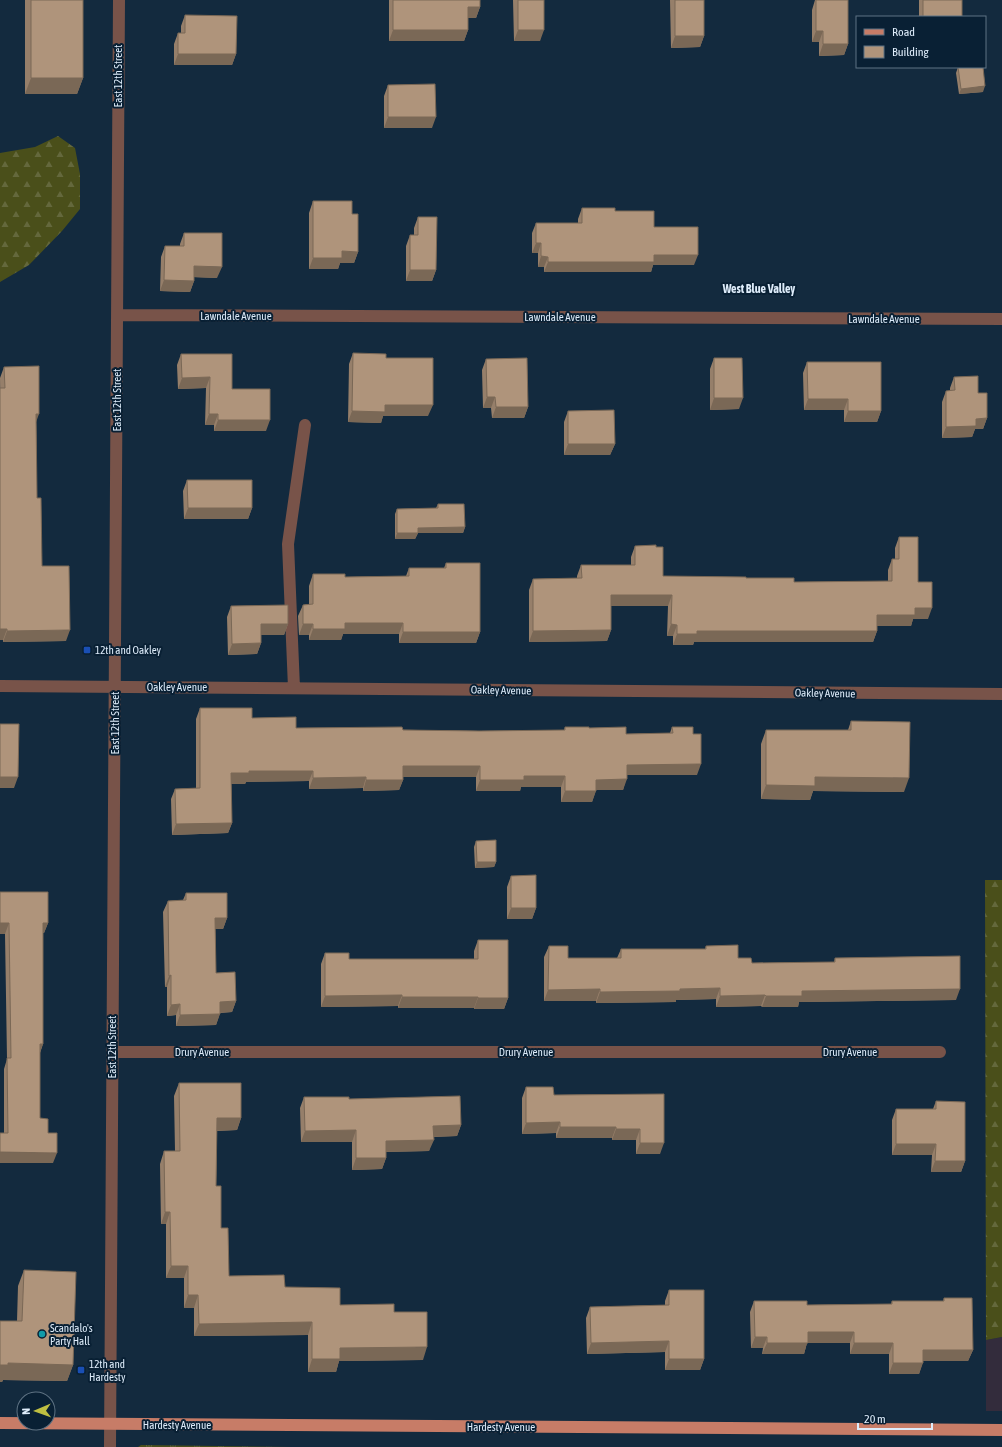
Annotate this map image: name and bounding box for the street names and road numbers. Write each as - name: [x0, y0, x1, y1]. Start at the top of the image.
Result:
- street label: East 12th Street: [112, 45, 124, 107]
- street label: Lawndale Avenue: [200, 310, 272, 322]
- street label: Lawndale Avenue: [524, 311, 596, 323]
- street label: Lawndale Avenue: [848, 313, 920, 325]
- street label: East 12th Street: [111, 369, 123, 431]
- street label: Oakley Avenue: [147, 681, 207, 693]
- street label: Oakley Avenue: [471, 683, 531, 697]
- street label: Oakley Avenue: [795, 686, 855, 700]
- street label: East 12th Street: [109, 692, 121, 754]
- street label: East 12th Street: [106, 1016, 118, 1078]
- street label: Drury Avenue: [175, 1046, 229, 1058]
- street label: Drury Avenue: [499, 1046, 553, 1058]
- street label: Drury Avenue: [823, 1046, 877, 1058]
- street label: Hardesty Avenue: [143, 1419, 211, 1431]
- street label: Hardesty Avenue: [467, 1421, 535, 1433]

